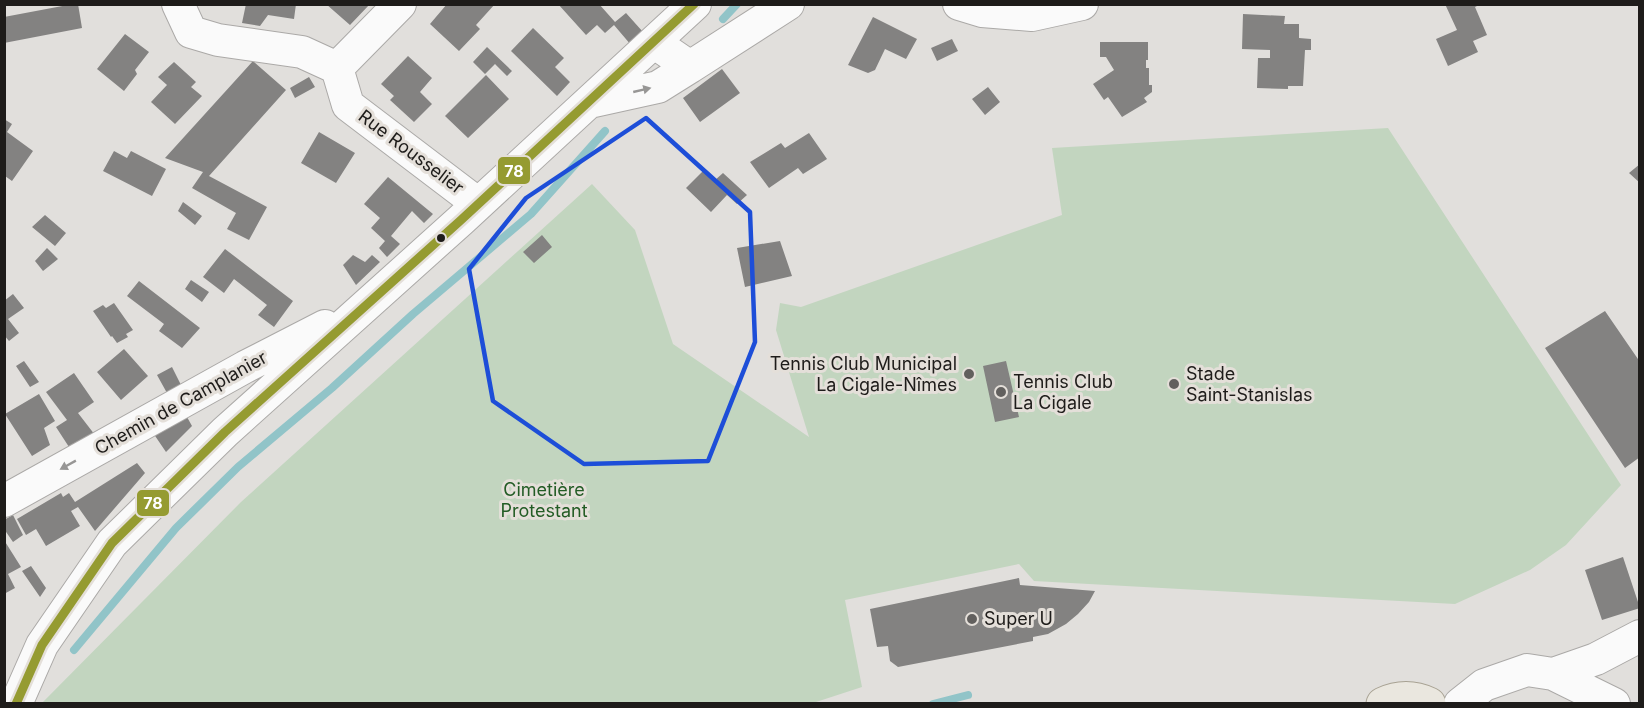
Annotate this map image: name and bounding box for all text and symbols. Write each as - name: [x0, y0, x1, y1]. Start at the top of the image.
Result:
- one-way arrow: [633, 85, 651, 95]
- street label: Rue Rousselier: [355, 105, 468, 198]
- line badge: 78: [497, 156, 531, 185]
- text: 78: [504, 161, 524, 181]
- unlabelled marker: [435, 232, 447, 244]
- street label: Chemin de Camplanier: [91, 346, 271, 459]
- place label: Tennis Club Municipal La Cigale-Nîmes: [770, 353, 957, 395]
- place label: Stade Saint-Stanislas: [1186, 363, 1313, 405]
- marker: Tennis Club Municipal La Cigale-Nîmes: [962, 367, 976, 381]
- place label: Tennis Club La Cigale: [1013, 371, 1113, 413]
- marker: Stade Saint-Stanislas: [1167, 377, 1181, 391]
- marker: Tennis Club La Cigale: [994, 385, 1008, 399]
- one-way arrow: [59, 460, 76, 470]
- park label: Cimetière Protestant: [500, 479, 588, 521]
- line badge: 78: [136, 489, 170, 517]
- text: 78: [143, 493, 163, 513]
- place label: Super U: [984, 608, 1053, 629]
- marker: Super U: [965, 612, 979, 626]

